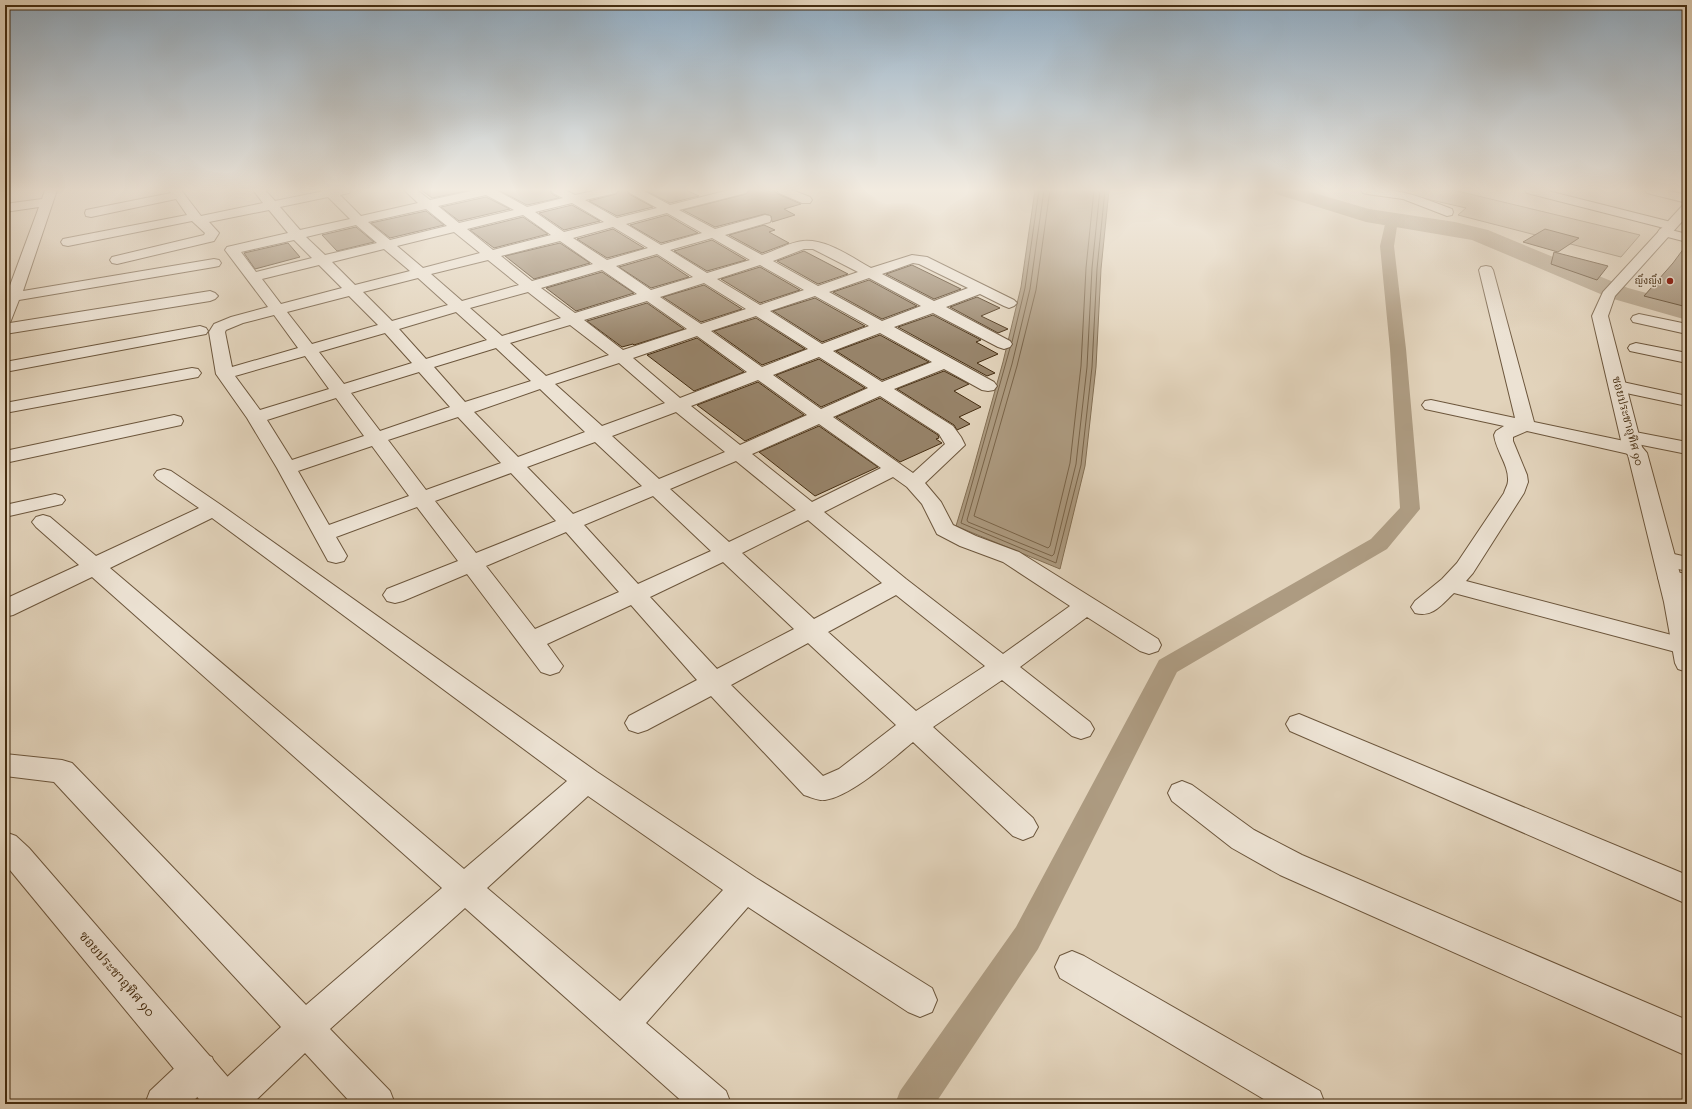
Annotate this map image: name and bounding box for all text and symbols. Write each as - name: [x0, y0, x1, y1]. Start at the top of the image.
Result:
- place label: ญิ๋งญิ๋ง: [1635, 273, 1662, 287]
- marker: ญิ๋งญิ๋ง: [1665, 276, 1675, 286]
- street label: ซอยประชาอุทิศ 90: [1608, 375, 1647, 468]
- street label: ซอยประชาอุทิศ 90: [75, 928, 159, 1020]

